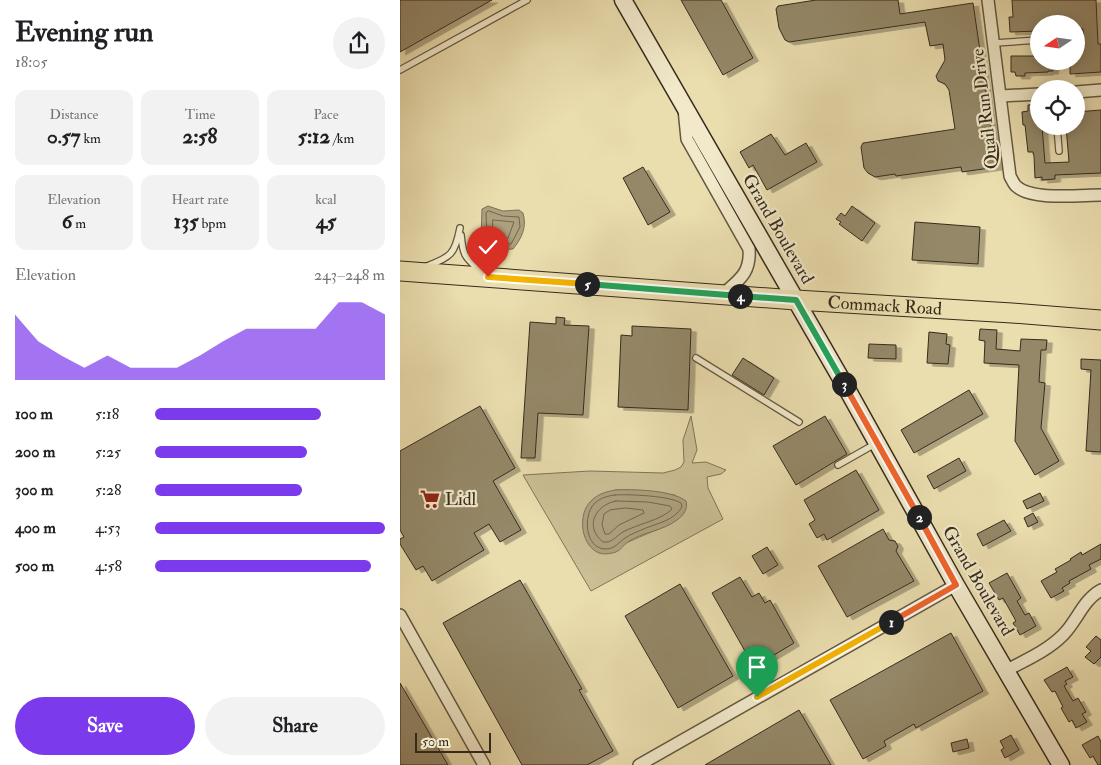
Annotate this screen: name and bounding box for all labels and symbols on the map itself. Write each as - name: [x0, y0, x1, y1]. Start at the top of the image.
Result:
- north arrow: [1030, 15, 1085, 70]
- street label: Quail Run Drive: [966, 47, 1004, 171]
- street label: Grand Boulevard: [737, 170, 819, 288]
- pin: [467, 226, 509, 277]
- pin: 5: [574, 272, 600, 296]
- pin: 4: [728, 284, 752, 308]
- street label: Commack Road: [827, 290, 943, 320]
- pin: 3: [832, 372, 856, 396]
- supermarket icon: Lidl: [419, 488, 441, 510]
- place label: Lidl: [445, 488, 477, 511]
- pin: 2: [906, 504, 932, 530]
- street label: Grand Boulevard: [937, 522, 1019, 640]
- pin: 1: [878, 610, 904, 634]
- pin: [736, 646, 778, 697]
- scale bar: [415, 730, 491, 753]

